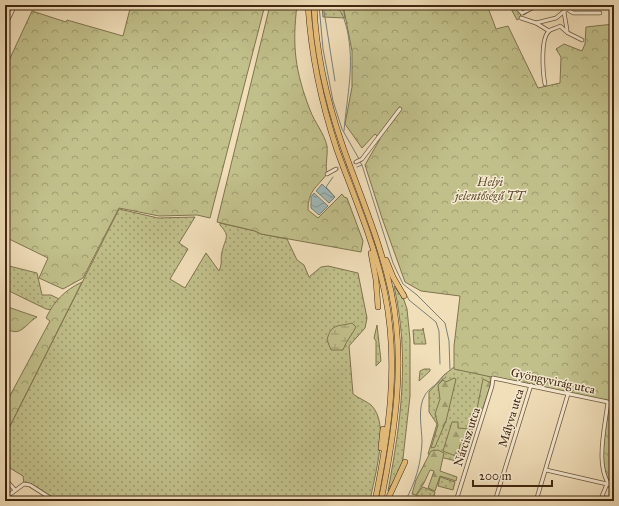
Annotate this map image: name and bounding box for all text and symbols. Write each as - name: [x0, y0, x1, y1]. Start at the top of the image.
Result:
- park label: Helyi jelentőségű TT: [452, 175, 527, 204]
- street label: Gyöngyvirág utca: [509, 365, 597, 398]
- street label: Mályva utca: [495, 386, 527, 449]
- street label: Nárcisz utca: [451, 405, 483, 468]
- scale bar: [473, 462, 552, 488]
- text: 200 m: [479, 469, 512, 483]

